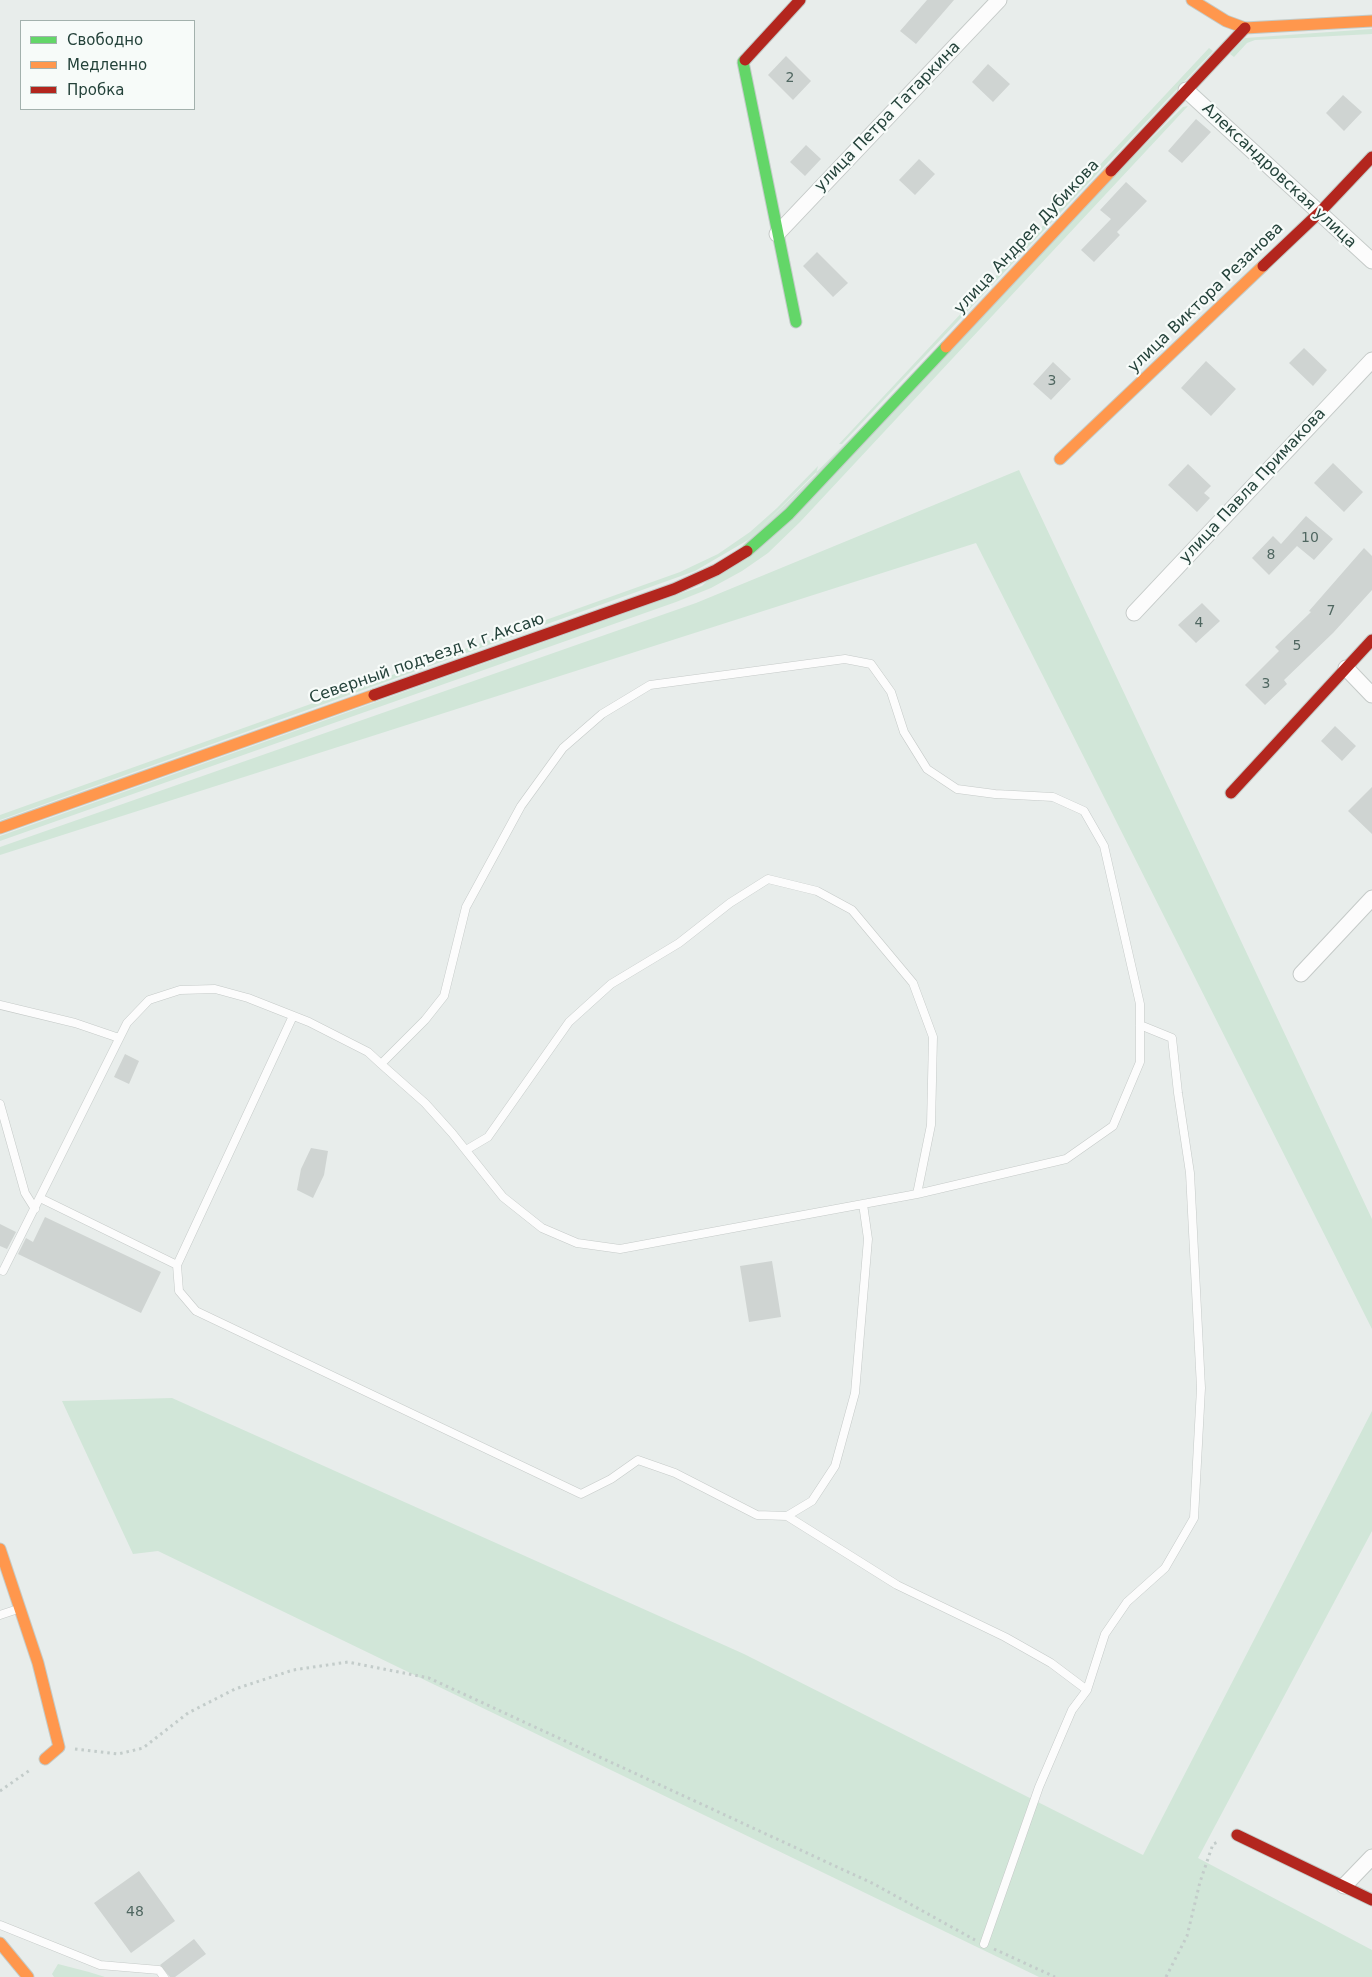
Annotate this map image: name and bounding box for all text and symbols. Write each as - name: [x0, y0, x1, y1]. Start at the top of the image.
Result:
- legend: [20, 20, 195, 110]
- text: Свободно: [67, 31, 143, 49]
- street label: улица Петра Татаркина: [811, 38, 965, 196]
- text: Медленно: [67, 56, 147, 74]
- house number: 2: [786, 70, 794, 86]
- text: Пробка: [67, 81, 124, 99]
- street label: Александровская улица: [1198, 99, 1360, 253]
- street label: улица Андрея Дубикова: [950, 156, 1104, 318]
- street label: улица Виктора Резанова: [1124, 219, 1288, 377]
- house number: 3: [1048, 373, 1056, 389]
- street label: улица Павла Примакова: [1176, 404, 1330, 568]
- house number: 10: [1301, 530, 1319, 546]
- house number: 8: [1267, 547, 1275, 563]
- house number: 7: [1327, 603, 1335, 619]
- street label: Северный подъезд к г.Аксаю: [307, 610, 547, 708]
- house number: 4: [1195, 615, 1203, 631]
- house number: 5: [1293, 638, 1301, 654]
- house number: 3: [1262, 676, 1270, 692]
- house number: 48: [126, 1904, 144, 1920]

